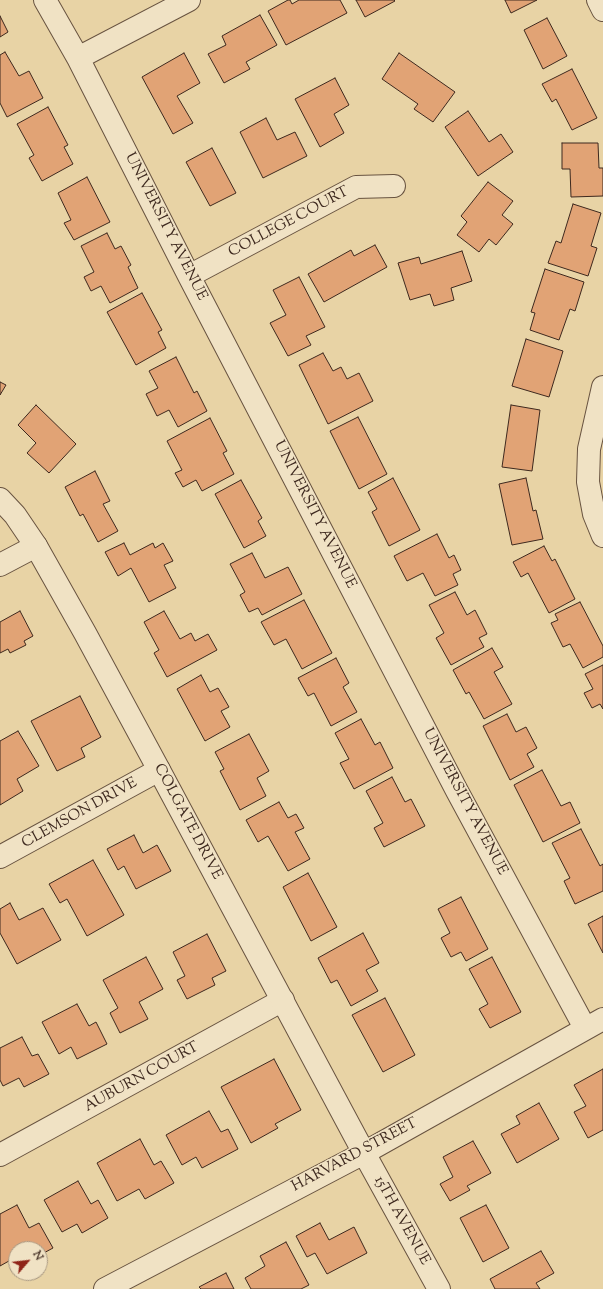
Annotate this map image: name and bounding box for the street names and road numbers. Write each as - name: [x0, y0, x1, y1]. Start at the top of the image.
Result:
- street label: UNIVERSITY AVENUE: [120, 150, 210, 304]
- street label: COLLEGE COURT: [226, 184, 352, 262]
- street label: UNIVERSITY AVENUE: [269, 438, 359, 592]
- street label: UNIVERSITY AVENUE: [418, 726, 510, 878]
- street label: COLGATE DRIVE: [149, 761, 225, 883]
- street label: CLEMSON DRIVE: [19, 775, 141, 853]
- street label: AUBURN COURT: [82, 1039, 202, 1117]
- street label: HARVARD STREET: [289, 1115, 421, 1197]
- street label: 15TH AVENUE: [369, 1173, 433, 1269]

